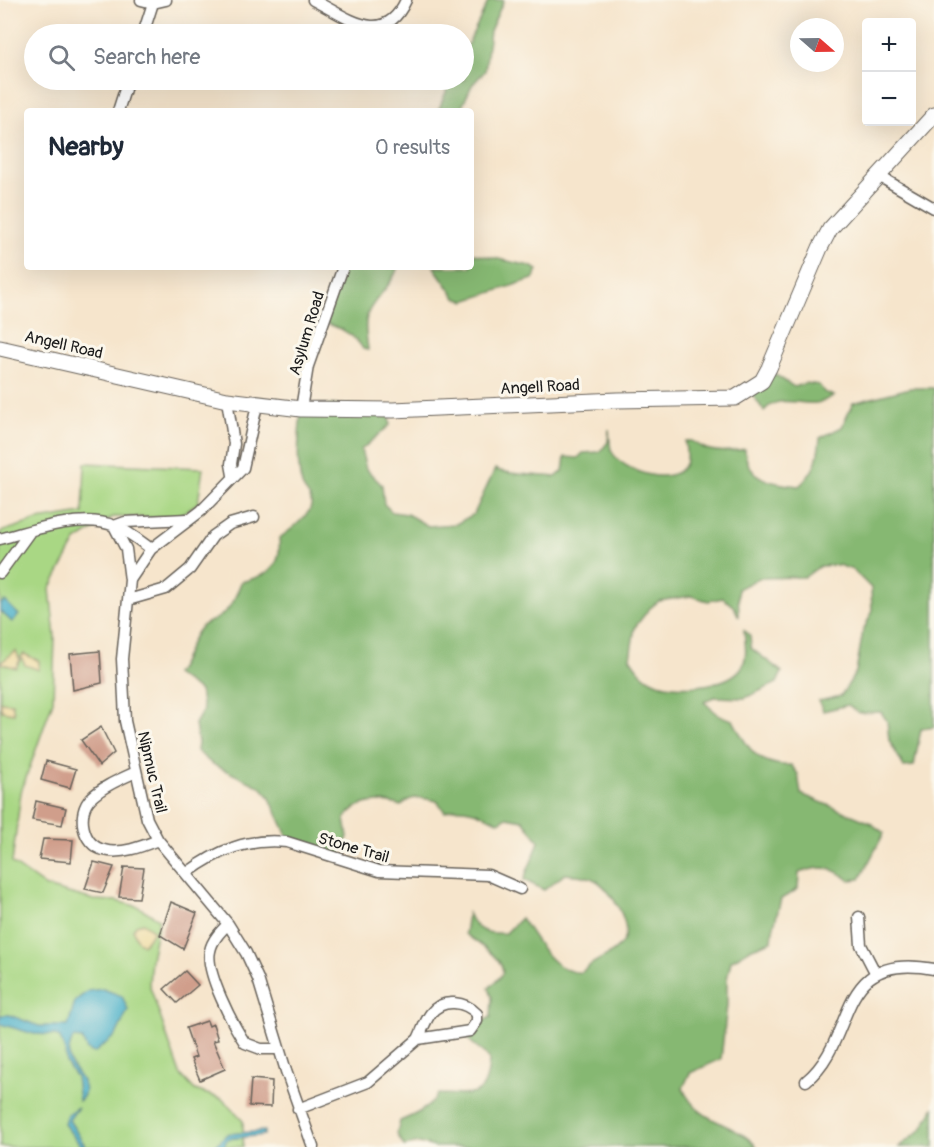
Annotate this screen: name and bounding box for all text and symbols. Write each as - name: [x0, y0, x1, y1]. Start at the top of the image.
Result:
- north arrow: [790, 18, 844, 72]
- map controls: [862, 18, 916, 126]
- button: +: [862, 18, 916, 72]
- search box: [24, 24, 474, 90]
- icon: search: [45, 41, 78, 74]
- text: Search here: [93, 43, 200, 71]
- button: −: [862, 72, 916, 126]
- text: Nearby: [48, 131, 124, 163]
- text: 0 results: [375, 135, 450, 160]
- street label: Asylum Road: [285, 289, 329, 378]
- street label: Angell Road: [23, 326, 105, 364]
- street label: Angell Road: [500, 375, 580, 399]
- street label: Nipmuc Trail: [133, 729, 171, 815]
- street label: Stone Trail: [316, 828, 391, 868]

